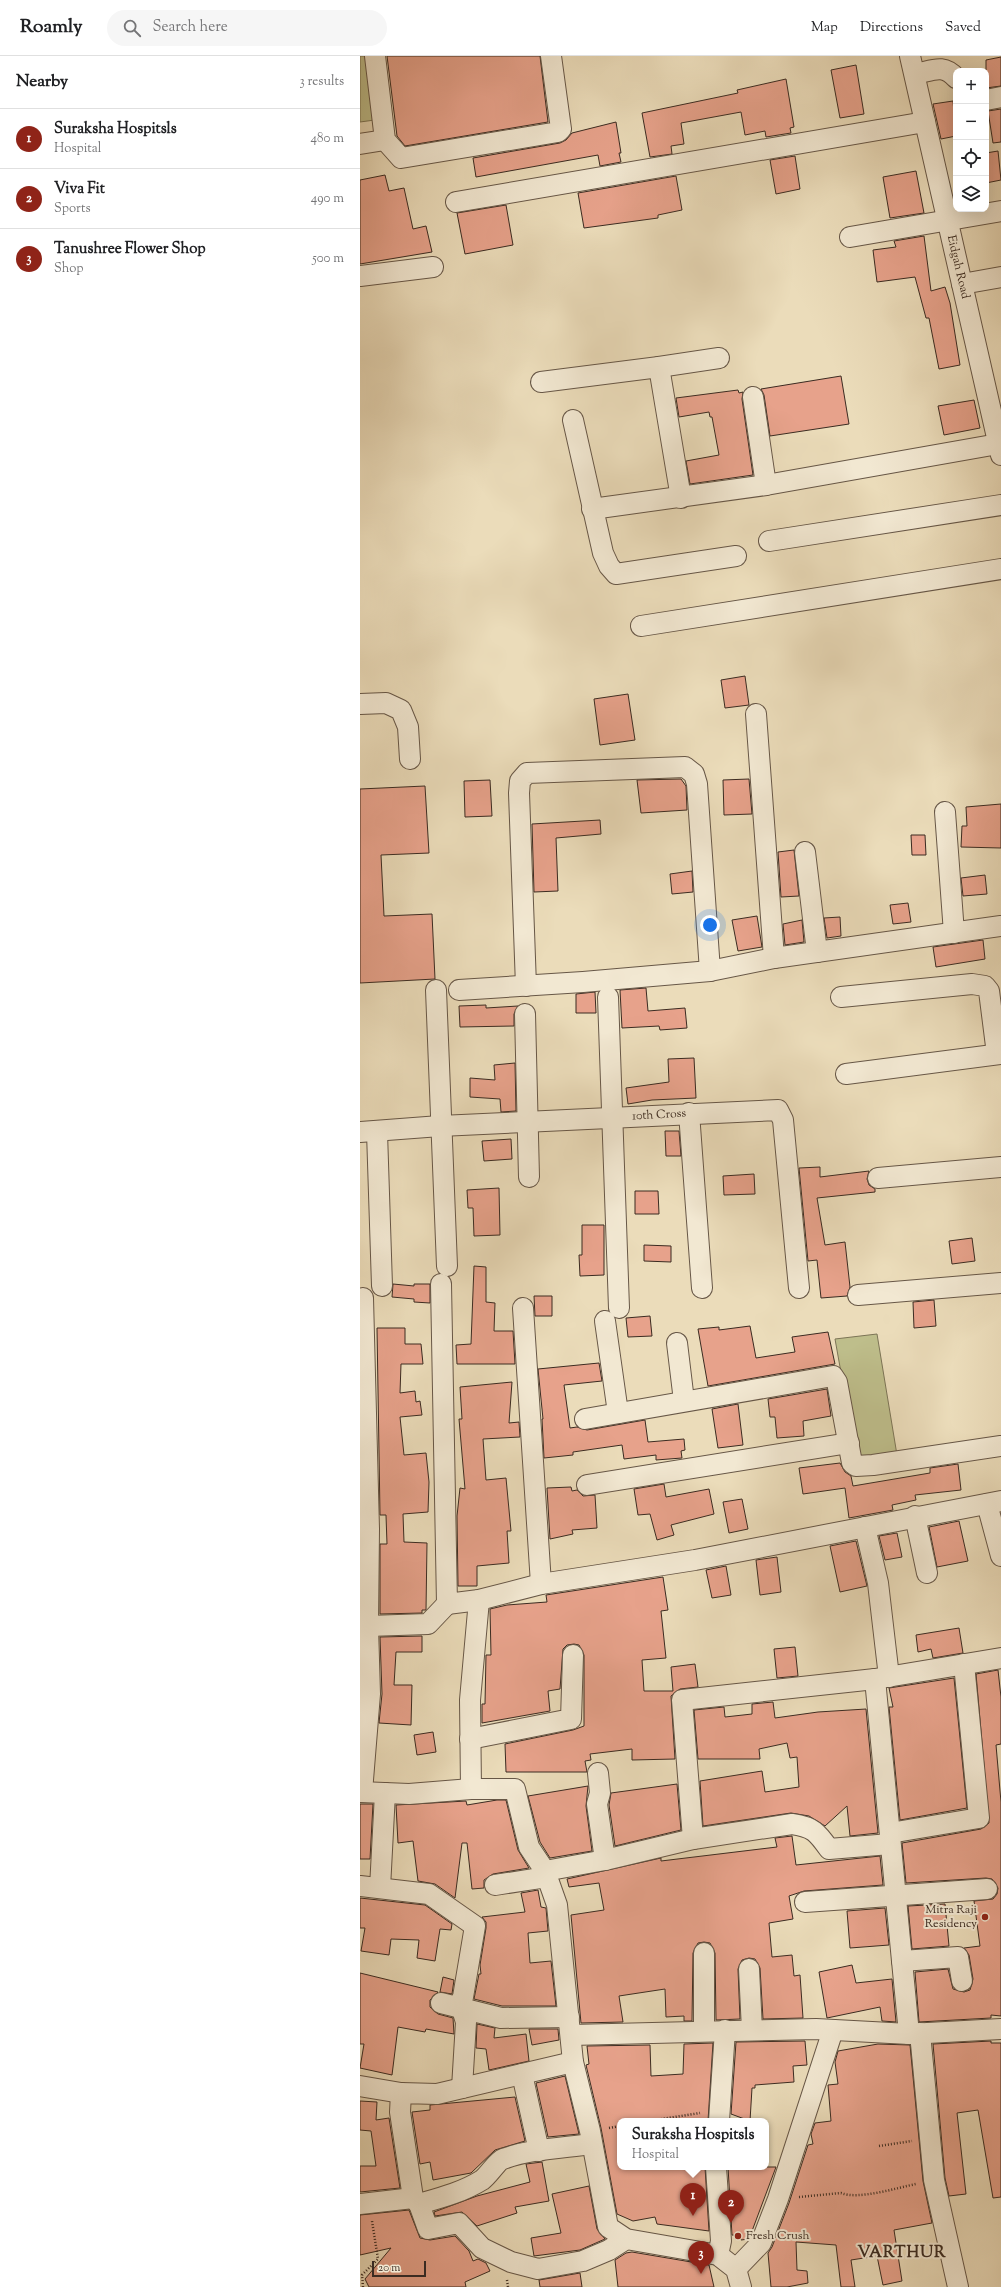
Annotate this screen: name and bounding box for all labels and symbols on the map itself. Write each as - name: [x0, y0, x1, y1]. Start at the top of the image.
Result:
- street label: Eidgah Road: [942, 233, 974, 301]
- your location: [700, 915, 720, 935]
- street label: 10th Cross: [632, 1105, 687, 1125]
- place label: Mitra Raji Residency: [925, 1901, 978, 1933]
- marker: Mitra Raji Residency: [980, 1912, 990, 1922]
- pin: 1: [680, 2183, 706, 2216]
- pin: 2: [718, 2190, 744, 2223]
- place label: Fresh Crush: [746, 2227, 810, 2245]
- marker: Fresh Crush: [733, 2231, 743, 2241]
- pin: 3: [688, 2241, 714, 2274]
- district label: VARTHUR: [857, 2242, 947, 2265]
- scale bar: [372, 2259, 426, 2278]

